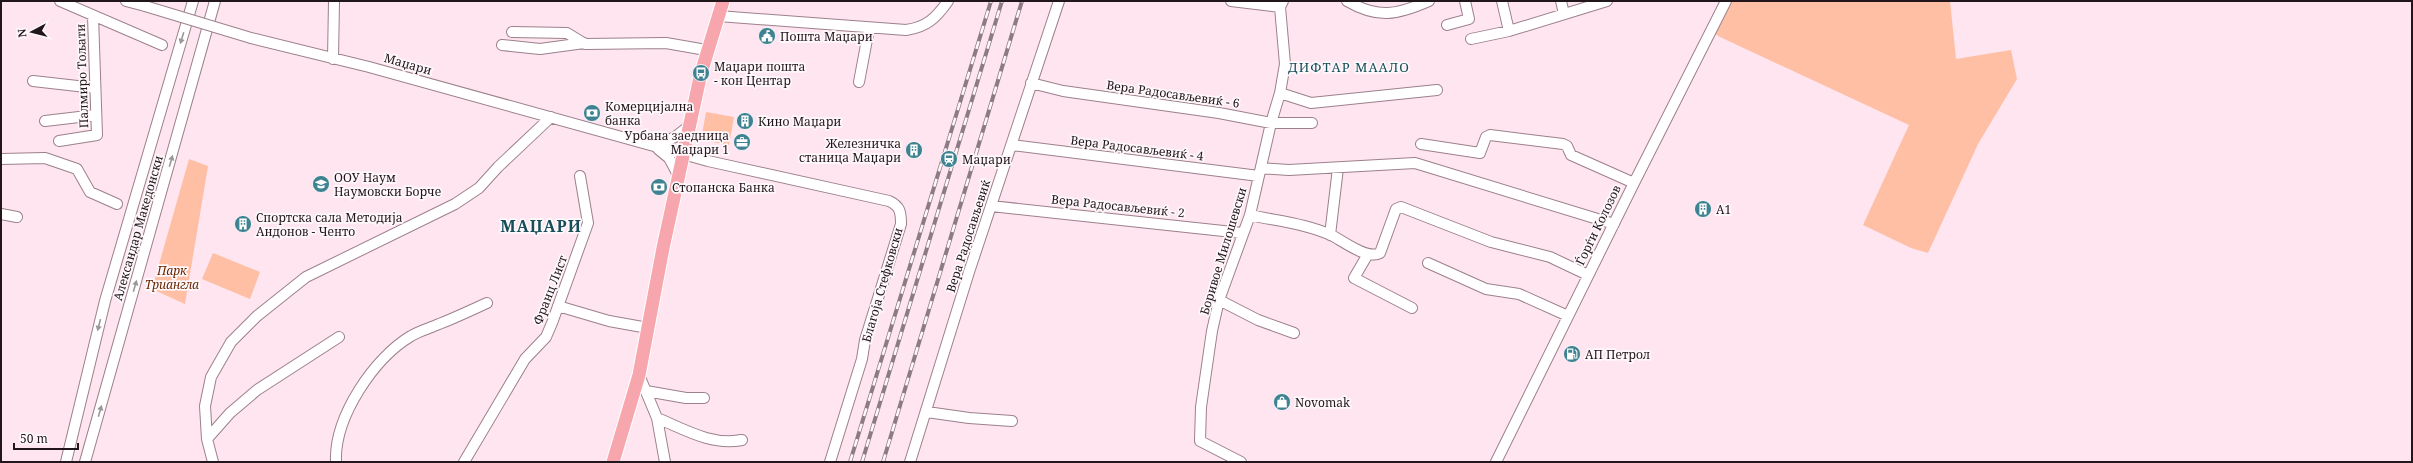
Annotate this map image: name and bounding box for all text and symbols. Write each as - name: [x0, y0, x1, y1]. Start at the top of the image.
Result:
- north arrow: [12, 12, 52, 52]
- street label: Палмиро Тољати: [72, 23, 92, 129]
- public building icon: Пошта Маџари: [757, 26, 777, 46]
- text: N: [14, 28, 30, 38]
- place label: Пошта Маџари: [780, 28, 873, 45]
- one-way arrow: [179, 33, 185, 45]
- street label: Маџари: [382, 49, 434, 79]
- place label: Маџари пошта - кон Центар: [714, 58, 805, 89]
- district label: ДИФТАР МААЛО: [1288, 58, 1410, 76]
- bus stop icon: Маџари пошта - кон Центар: [691, 63, 711, 83]
- street label: Вера Радосављевиќ - 6: [1105, 76, 1241, 112]
- place label: Комерцијална банка: [605, 98, 693, 129]
- bank icon: Комерцијална банка: [582, 103, 602, 123]
- building icon: Кино Маџари: [735, 111, 755, 131]
- place label: Кино Маџари: [758, 113, 841, 130]
- place label: Урбана заедница Маџари 1: [624, 127, 729, 158]
- street label: Вера Радосављевиќ - 4: [1069, 131, 1205, 165]
- office icon: Урбана заедница Маџари 1: [732, 132, 752, 152]
- place label: Железничка станица Маџари: [799, 135, 901, 166]
- building icon: Железничка станица Маџари: [904, 140, 924, 160]
- station icon: Маџари: [939, 149, 959, 169]
- place label: Маџари: [962, 151, 1011, 168]
- street label: Александар Македонски: [109, 153, 167, 303]
- one-way arrow: [168, 155, 174, 167]
- place label: ООУ Наум Наумовски Борче: [334, 169, 441, 200]
- school or university icon: ООУ Наум Наумовски Борче: [311, 174, 331, 194]
- bank icon: Стопанска Банка: [649, 177, 669, 197]
- street label: Вера Радосављевиќ: [942, 177, 995, 294]
- place label: Стопанска Банка: [672, 179, 775, 196]
- street label: Ѓорѓи Колозов: [1571, 182, 1625, 268]
- street label: Боривое Милошевски: [1195, 185, 1251, 317]
- street label: Вера Радосављевиќ - 2: [1050, 191, 1186, 221]
- building icon: А1: [1693, 199, 1713, 219]
- place label: А1: [1716, 201, 1731, 218]
- place label: Спортска сала Методија Андонов - Ченто: [256, 209, 403, 240]
- building icon: Спортска сала Методија Андонов - Ченто: [233, 214, 253, 234]
- district label: МАЏАРИ: [500, 215, 582, 237]
- street label: Благоја Стефковски: [857, 226, 907, 344]
- street label: Франц Лист: [529, 252, 571, 327]
- park label: Парк Триангла: [145, 262, 199, 293]
- one-way arrow: [132, 280, 138, 292]
- one-way arrow: [96, 319, 102, 331]
- fuel station icon: АП Петрол: [1562, 344, 1582, 364]
- place label: АП Петрол: [1585, 346, 1650, 363]
- shop icon: Novomak: [1272, 392, 1292, 412]
- place label: Novomak: [1295, 394, 1351, 411]
- one-way arrow: [97, 405, 103, 417]
- scale bar: [14, 425, 78, 451]
- text: 50 m: [20, 430, 48, 447]

